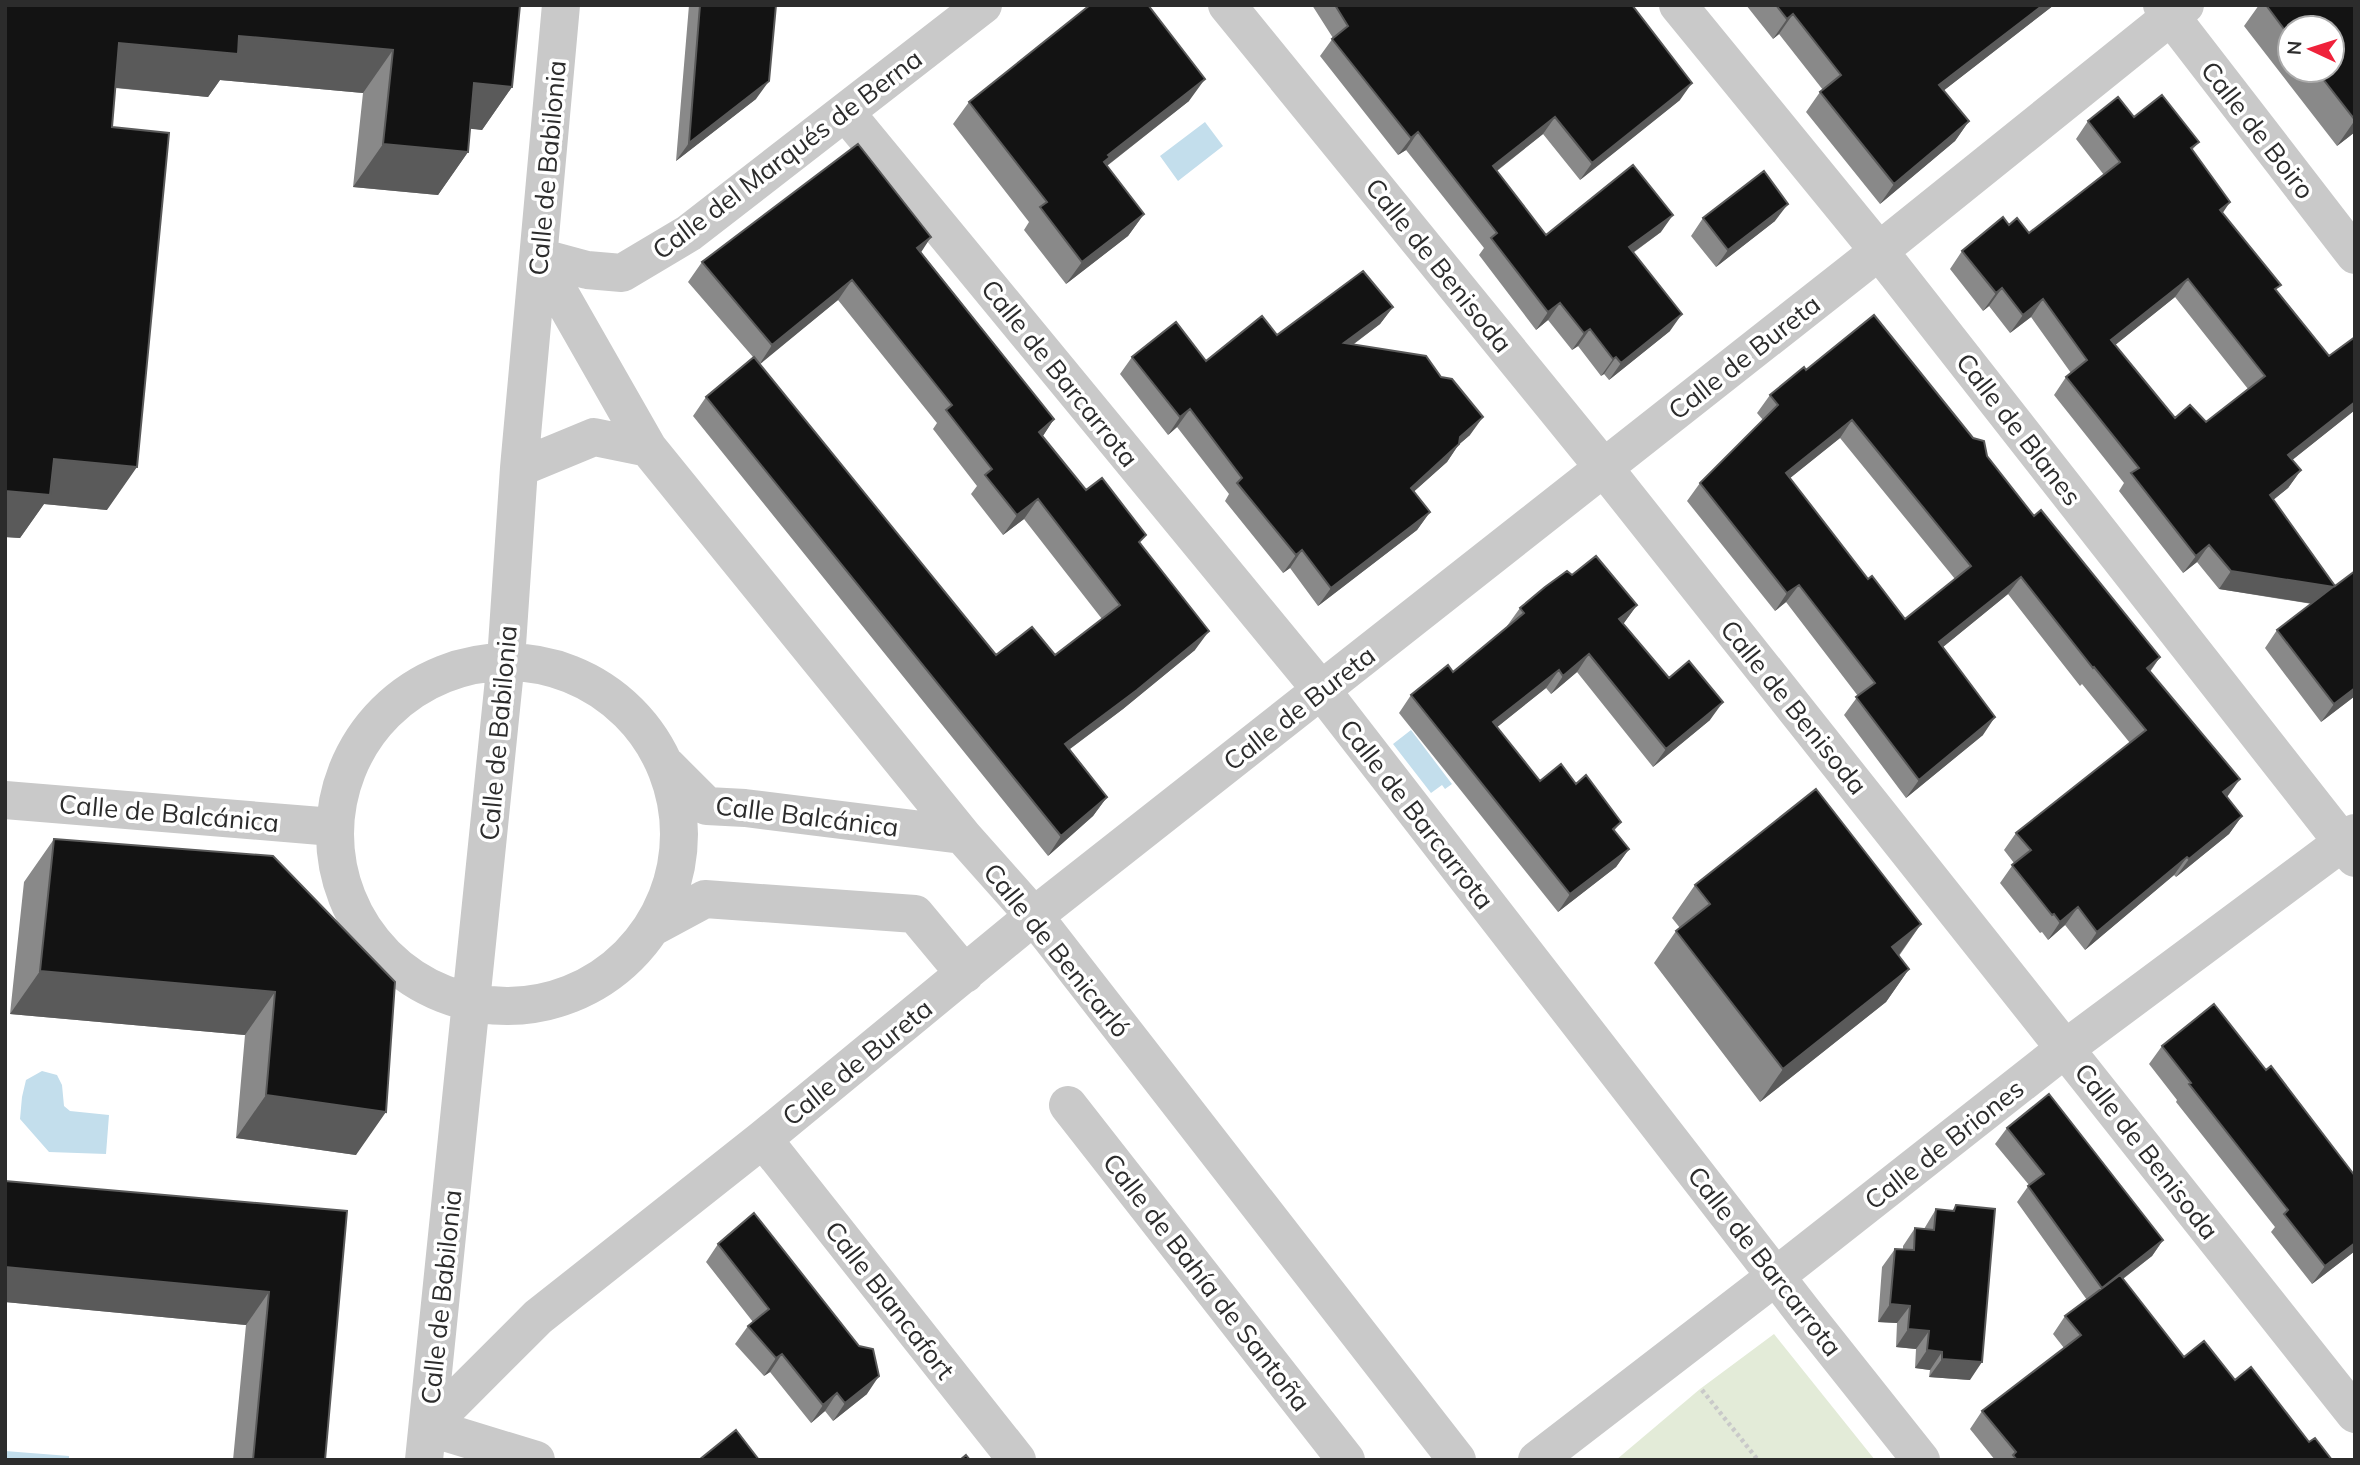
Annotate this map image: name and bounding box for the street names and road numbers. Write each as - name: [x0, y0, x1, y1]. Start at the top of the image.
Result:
- street label: Calle del Marqués de Berna: [646, 42, 928, 266]
- street label: Calle de Boiro: [2194, 55, 2322, 205]
- street label: Calle de Babilonia: [521, 59, 573, 277]
- street label: Calle de Benisoda: [1359, 171, 1519, 359]
- street label: Calle de Barcarrota: [974, 273, 1146, 473]
- street label: Calle de Bureta: [1662, 287, 1826, 427]
- street label: Calle de Blanes: [1949, 346, 2089, 512]
- street label: Calle de Benisoda: [1714, 613, 1874, 801]
- street label: Calle de Babilonia: [472, 624, 524, 842]
- street label: Calle de Bureta: [1217, 638, 1381, 778]
- street label: Calle de Barcarrota: [1333, 712, 1501, 916]
- street label: Calle de Balcánica: [58, 787, 280, 839]
- street label: Calle Balcánica: [714, 788, 900, 844]
- street label: Calle de Benicarló: [977, 856, 1137, 1044]
- street label: Calle de Bureta: [775, 991, 939, 1133]
- street label: Calle de Benisoda: [2068, 1056, 2226, 1246]
- street label: Calle de Briones: [1858, 1072, 2030, 1216]
- street label: Calle de Bahía de Santoña: [1096, 1147, 1318, 1417]
- street label: Calle de Barcarrota: [1681, 1159, 1849, 1363]
- street label: Calle de Babilonia: [413, 1188, 469, 1406]
- street label: Calle Blancafort: [818, 1214, 962, 1386]

